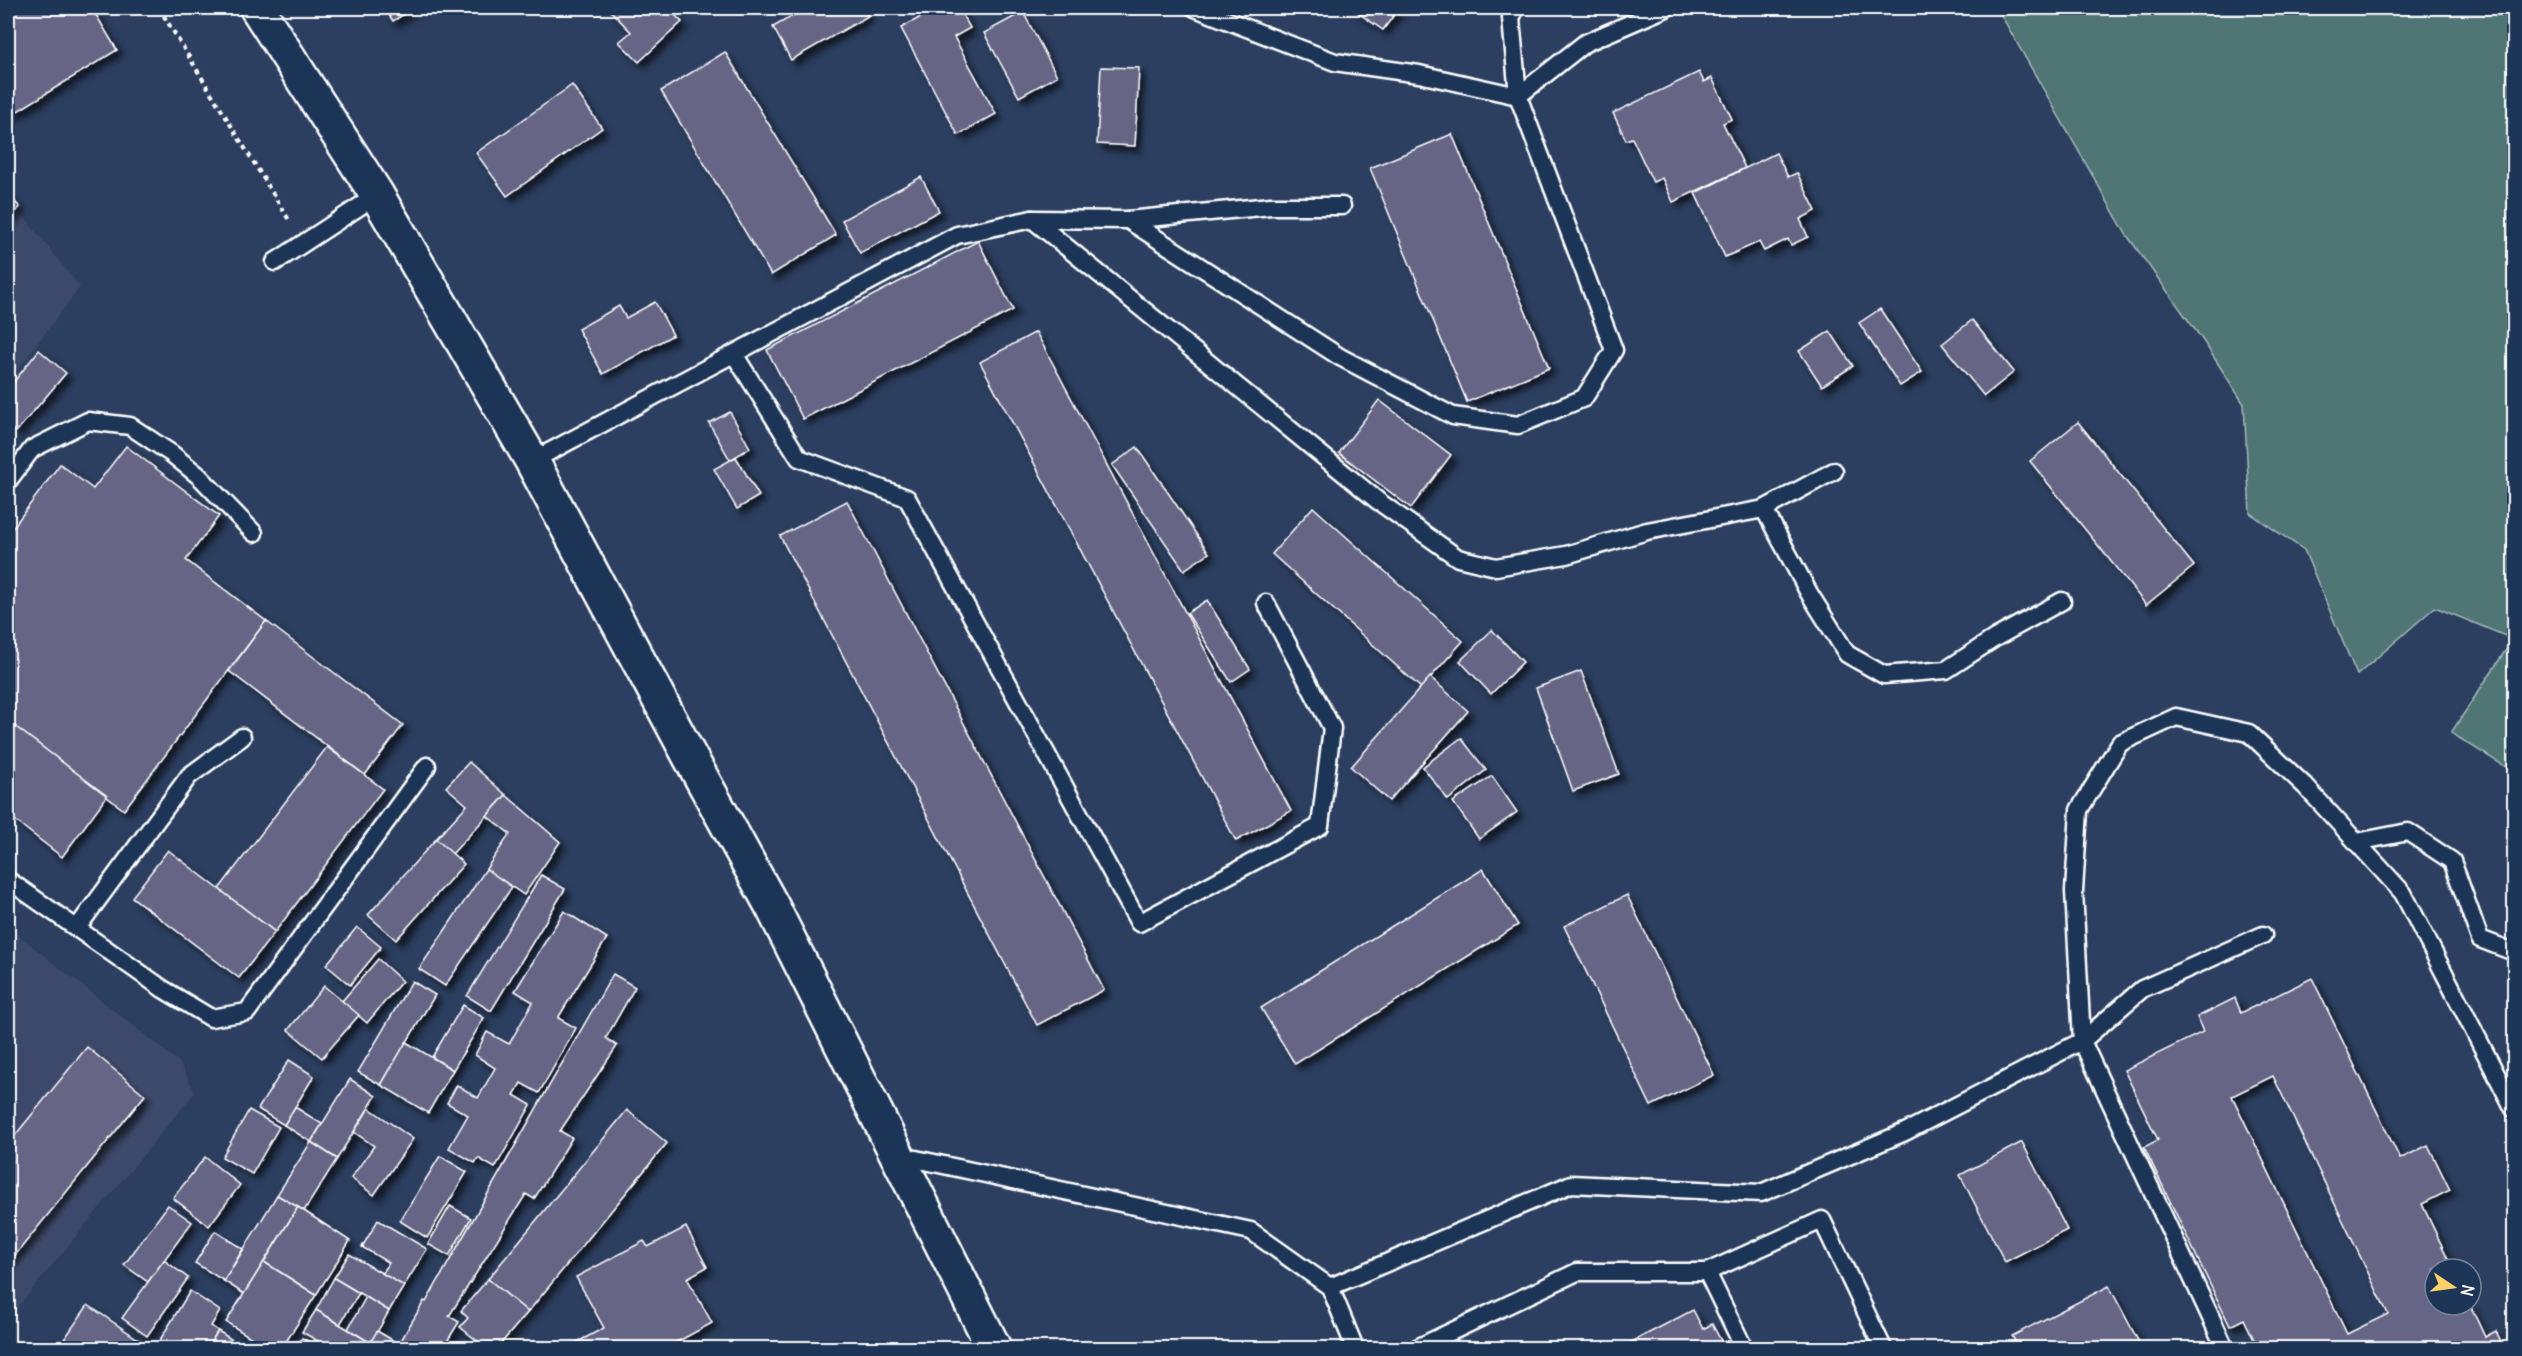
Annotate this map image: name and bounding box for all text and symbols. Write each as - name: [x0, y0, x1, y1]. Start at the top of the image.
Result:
- north arrow: [2423, 1257, 2483, 1317]
- text: N: [2457, 1283, 2479, 1298]

